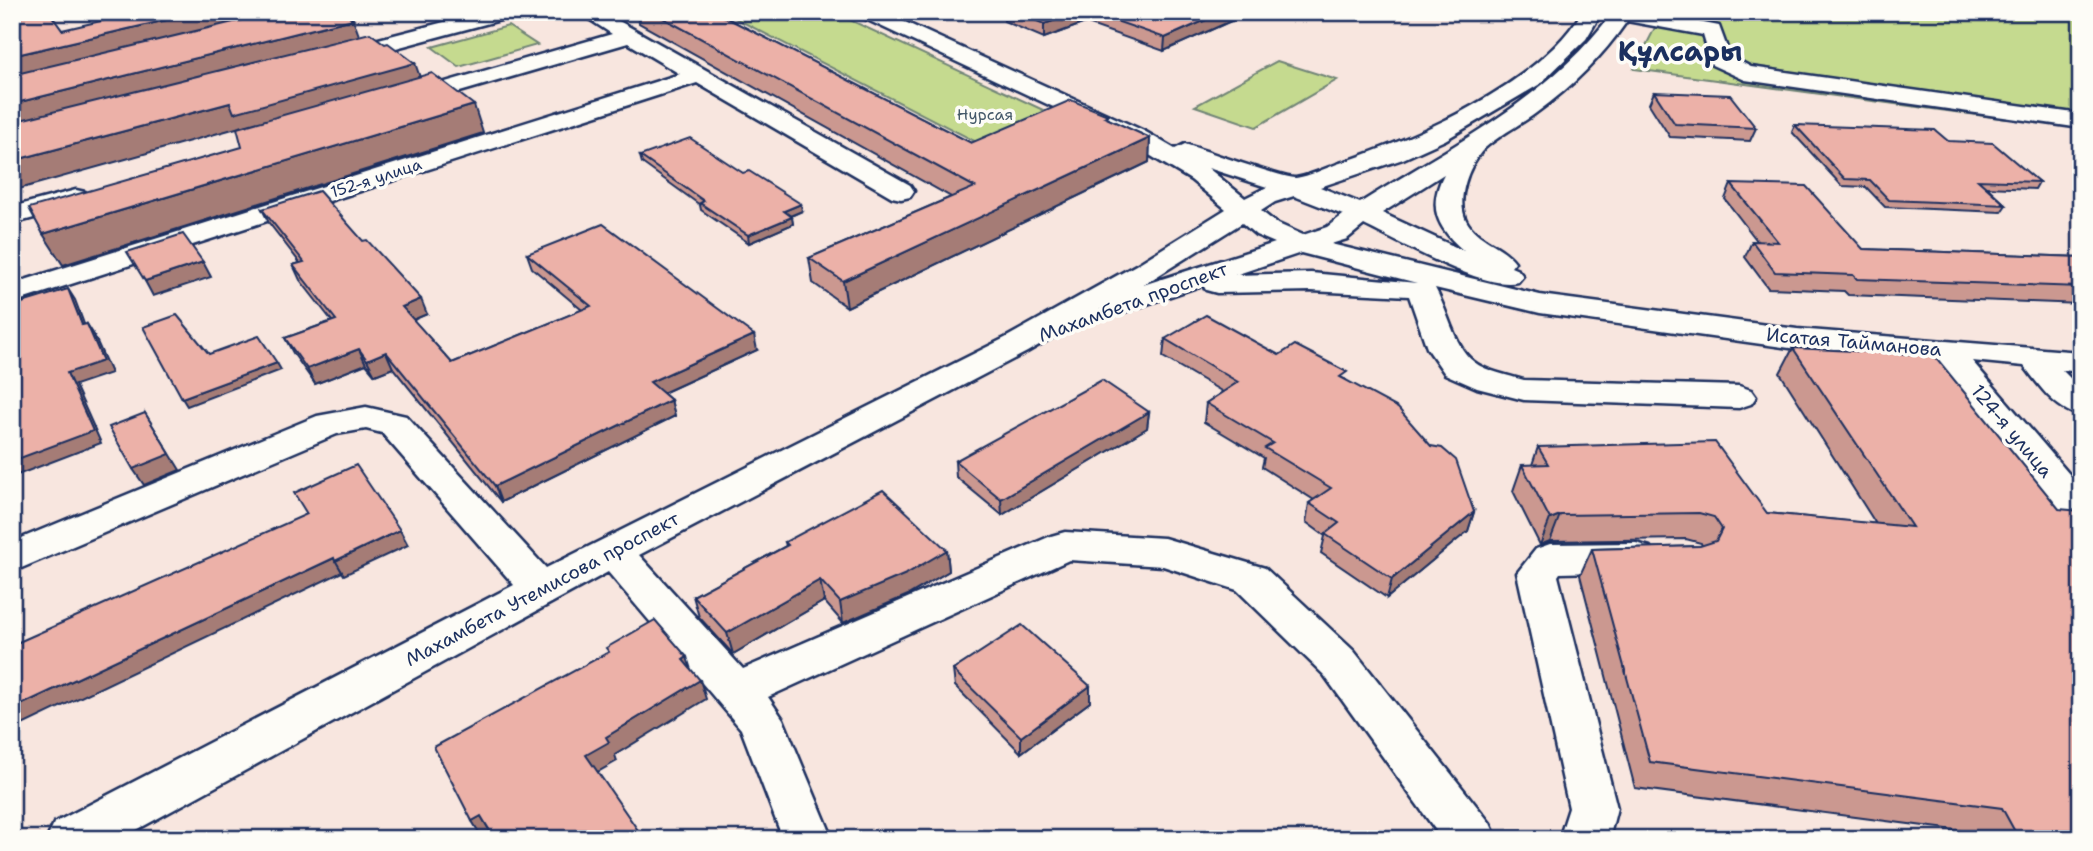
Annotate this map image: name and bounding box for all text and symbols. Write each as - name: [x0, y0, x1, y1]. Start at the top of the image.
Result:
- district label: Құлсары: [1618, 32, 1742, 70]
- park label: Нурсая: [957, 104, 1013, 125]
- street label: 152-я улица: [328, 153, 424, 203]
- street label: Махамбета проспект: [1035, 256, 1231, 348]
- street label: Исатая Тайманова: [1765, 322, 1943, 362]
- street label: 124-я улица: [1966, 379, 2058, 483]
- street label: Махамбета Утемисова проспект: [401, 506, 684, 672]

